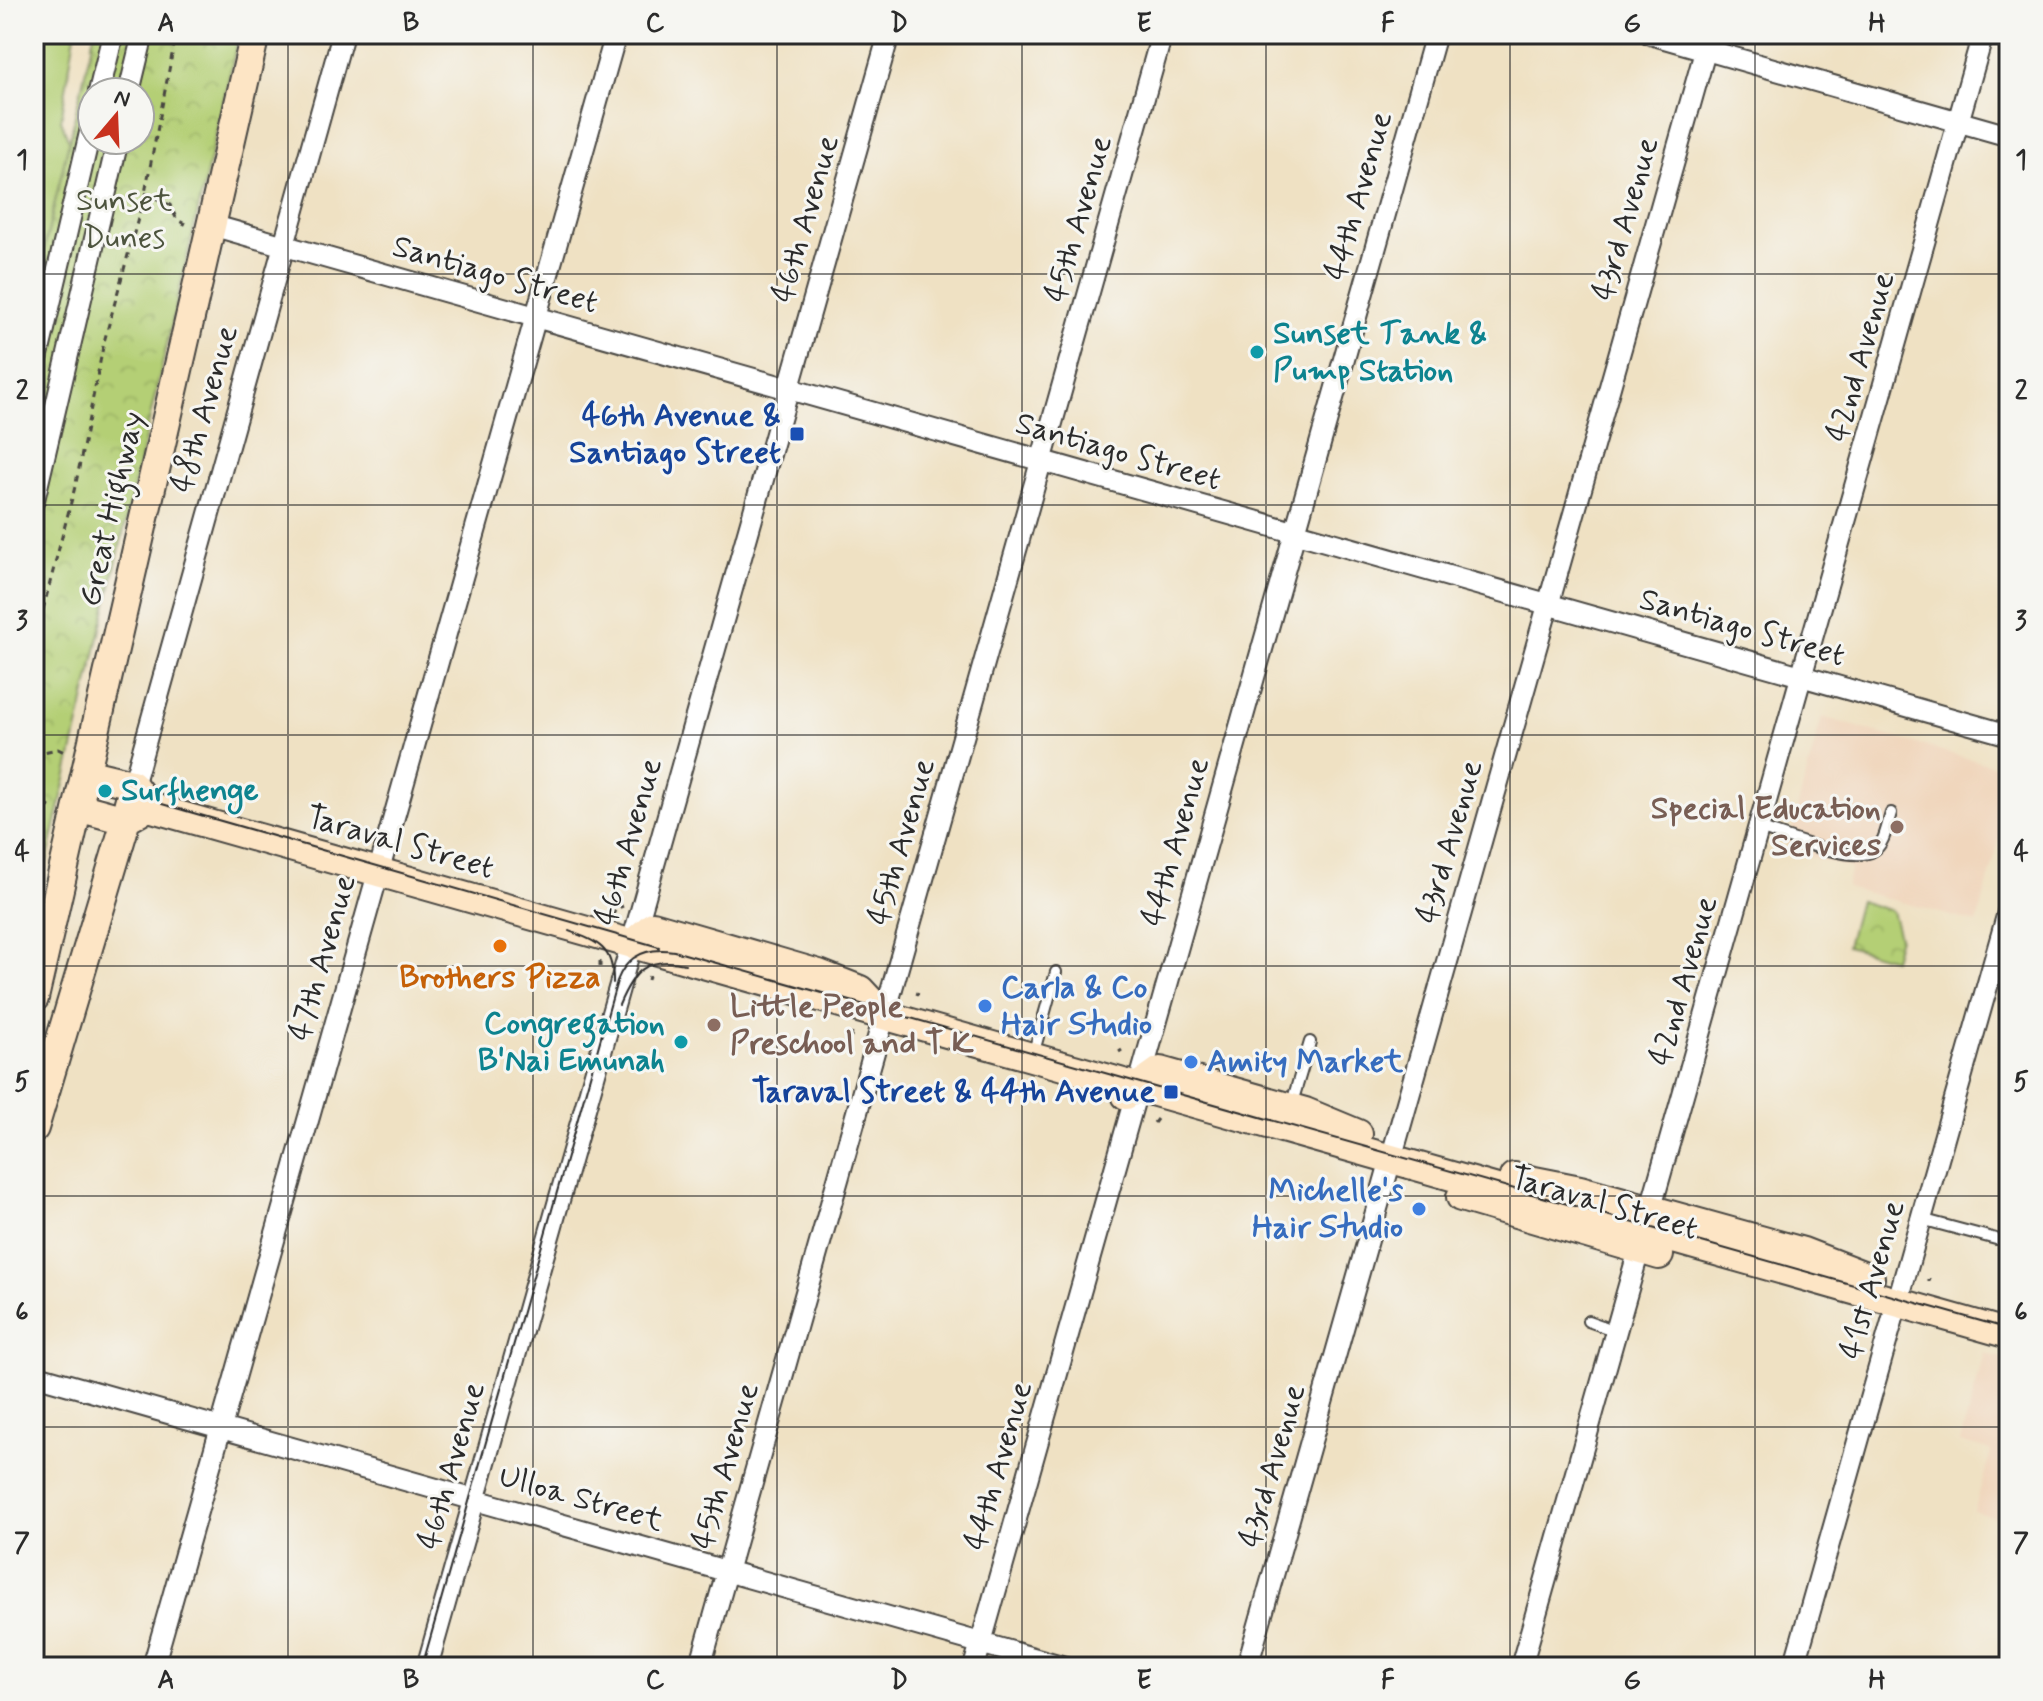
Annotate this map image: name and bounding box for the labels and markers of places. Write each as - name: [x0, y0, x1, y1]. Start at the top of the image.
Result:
- place label: Sunset Tank & Pump Station: [1273, 313, 1487, 392]
- marker: Sunset Tank & Pump Station: [1248, 343, 1266, 361]
- place label: 46th Avenue & Santiago Street: [569, 395, 781, 475]
- marker: 46th Avenue & Santiago Street: [788, 425, 806, 443]
- place label: Surfhenge: [121, 770, 259, 815]
- marker: Surfhenge: [96, 782, 114, 800]
- place label: Special Education Services: [1651, 788, 1881, 867]
- marker: Special Education Services: [1888, 818, 1906, 836]
- marker: Brothers Pizza: [491, 937, 509, 955]
- place label: Brothers Pizza: [399, 957, 601, 999]
- place label: Carla & Co Hair Studio: [1001, 967, 1152, 1046]
- place label: Little People Preschool and T K: [730, 986, 974, 1065]
- marker: Carla & Co Hair Studio: [976, 997, 994, 1015]
- place label: Congregation B'Nai Emunah: [478, 1003, 665, 1082]
- marker: Little People Preschool and T K: [705, 1016, 723, 1034]
- marker: Congregation B'Nai Emunah: [672, 1033, 690, 1051]
- place label: Amity Market: [1207, 1041, 1404, 1083]
- marker: Amity Market: [1182, 1053, 1200, 1071]
- place label: Taraval Street & 44th Avenue: [752, 1071, 1155, 1113]
- marker: Taraval Street & 44th Avenue: [1162, 1083, 1180, 1101]
- place label: Michelle's Hair Studio: [1252, 1170, 1404, 1249]
- marker: Michelle's Hair Studio: [1410, 1200, 1428, 1218]

